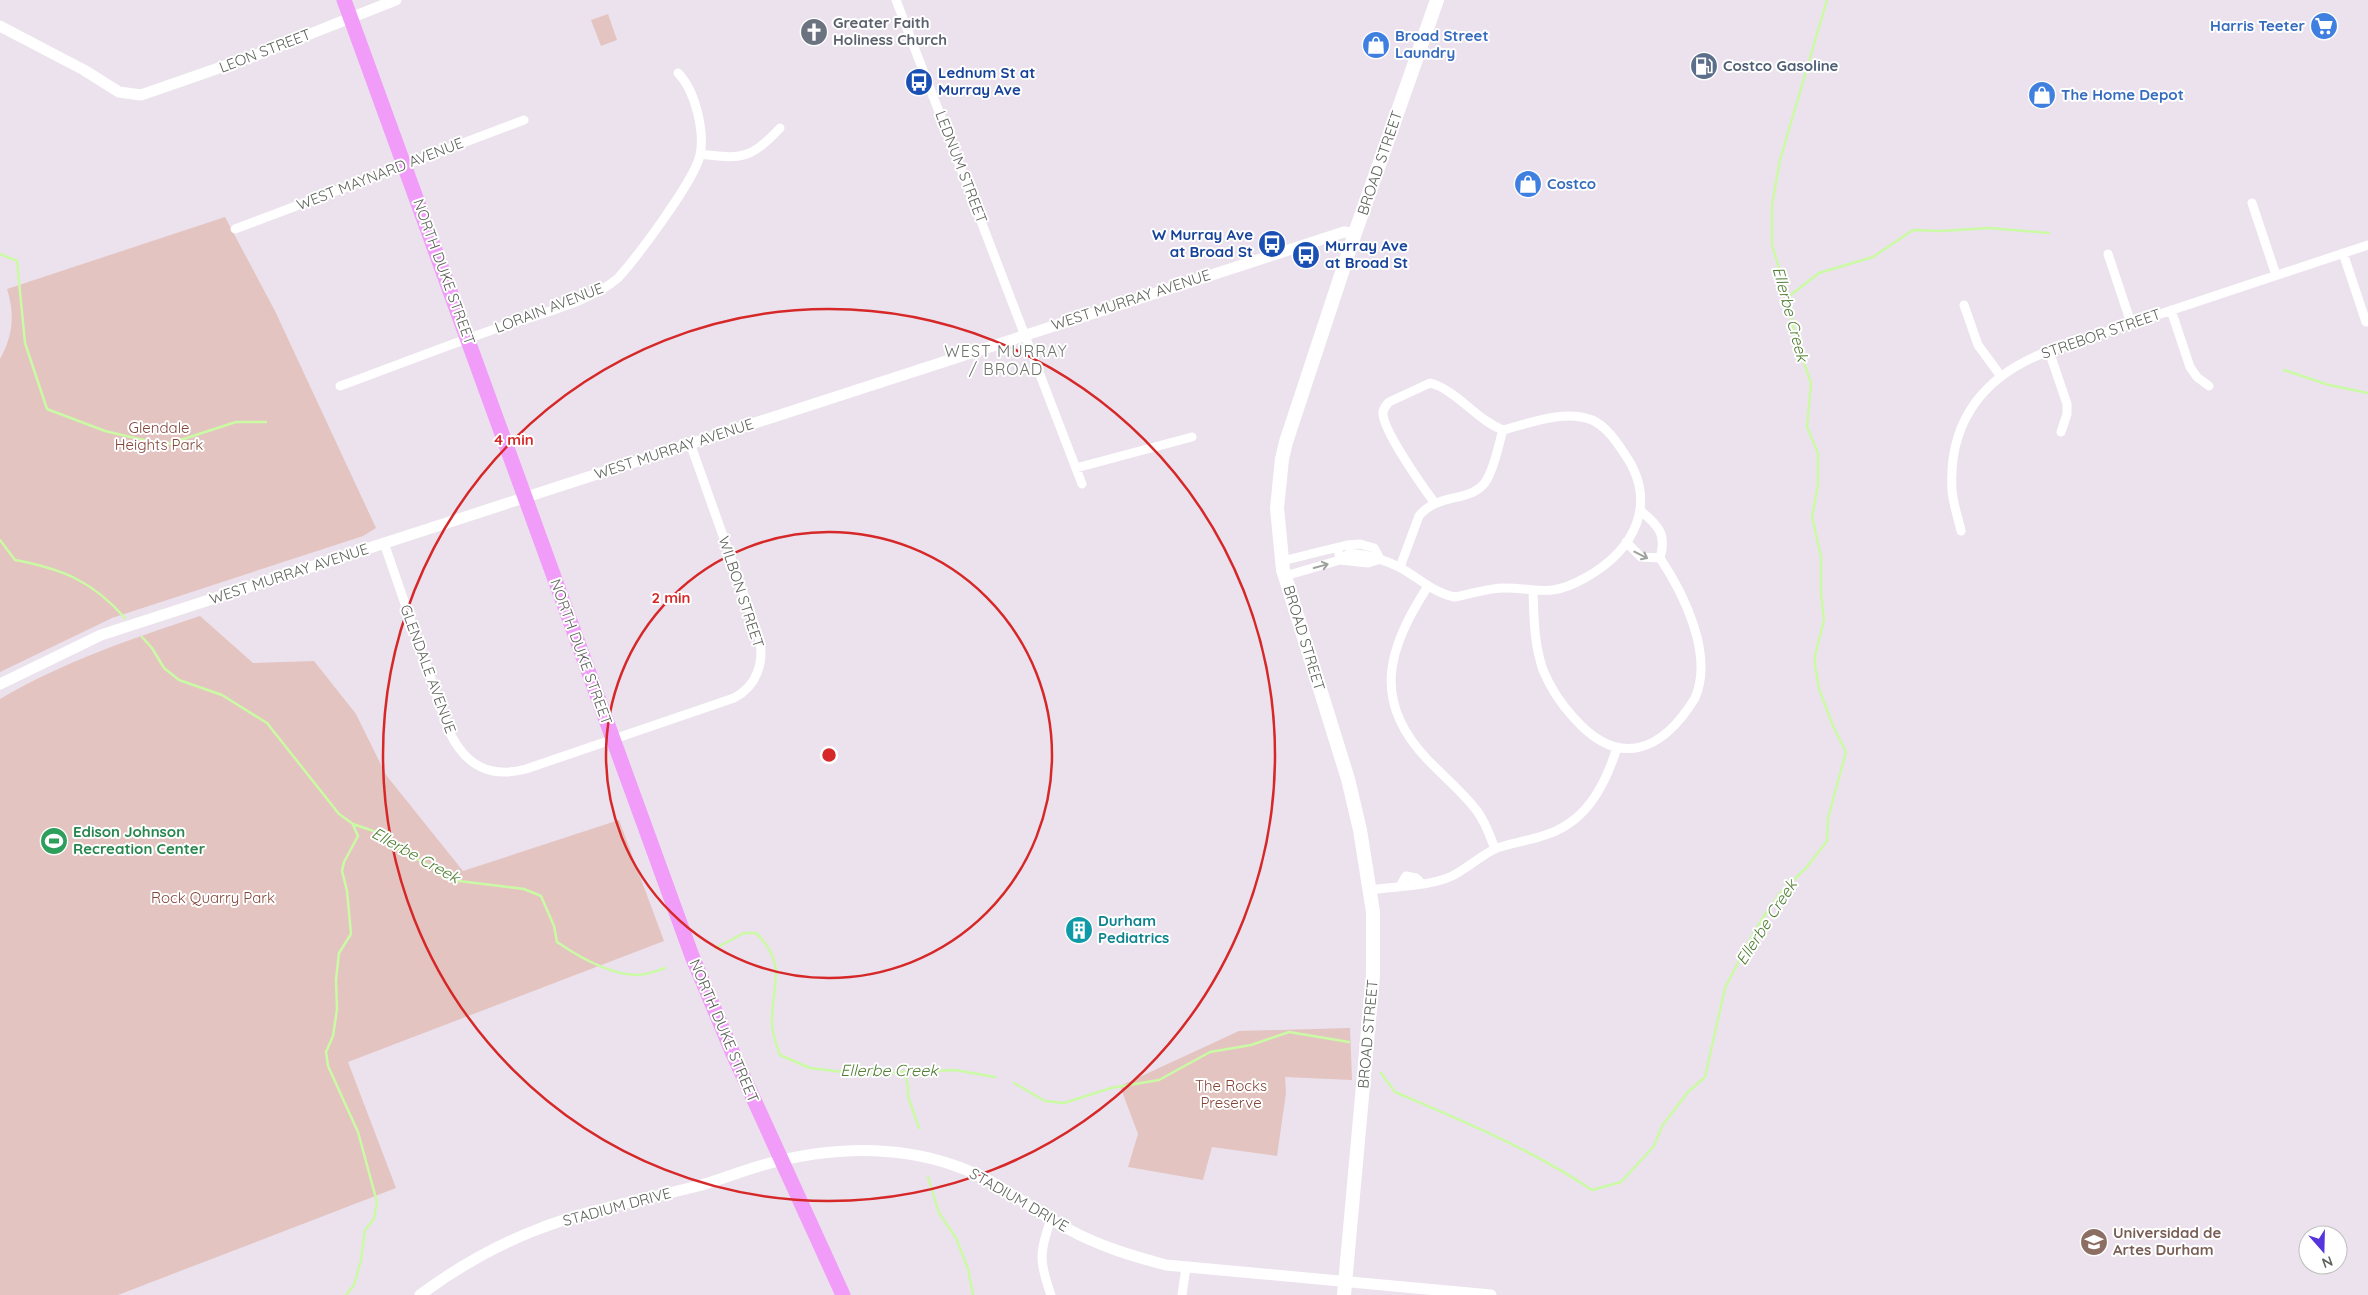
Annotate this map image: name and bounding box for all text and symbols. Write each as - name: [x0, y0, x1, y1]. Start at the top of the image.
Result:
- supermarket icon: Harris Teeter: [2309, 11, 2339, 41]
- place label: Greater Faith Holiness Church: [833, 13, 947, 49]
- place label: Harris Teeter: [2210, 16, 2305, 35]
- church icon: Greater Faith Holiness Church: [799, 17, 829, 47]
- street label: LEON STREET: [216, 24, 313, 77]
- place label: Broad Street Laundry: [1395, 26, 1489, 62]
- shop icon: Broad Street Laundry: [1361, 30, 1391, 60]
- fuel station icon: Costco Gasoline: [1689, 51, 1719, 81]
- place label: Costco Gasoline: [1723, 56, 1839, 75]
- place label: Lednum St at Murray Ave: [938, 63, 1035, 99]
- bus stop icon: Lednum St at Murray Ave: [904, 67, 934, 97]
- shop icon: The Home Depot: [2027, 80, 2057, 110]
- place label: The Home Depot: [2061, 85, 2184, 104]
- street label: LEDNUM STREET: [931, 108, 992, 226]
- street label: BROAD STREET: [1353, 108, 1406, 218]
- street label: WEST MAYNARD AVENUE: [294, 133, 466, 214]
- shop icon: Costco: [1513, 169, 1543, 199]
- place label: Costco: [1547, 174, 1596, 193]
- street label: NORTH DUKE STREET: [409, 196, 480, 347]
- place label: W Murray Ave at Broad St: [1152, 225, 1253, 261]
- bus stop icon: W Murray Ave at Broad St: [1257, 229, 1287, 259]
- place label: Murray Ave at Broad St: [1325, 236, 1408, 272]
- bus stop icon: Murray Ave at Broad St: [1291, 240, 1321, 270]
- water label: Ellerbe Creek: [1769, 264, 1814, 365]
- street label: WEST MURRAY AVENUE: [1049, 265, 1213, 334]
- street label: LORAIN AVENUE: [492, 278, 606, 337]
- street label: STREBOR STREET: [2039, 304, 2163, 363]
- district label: WEST MURRAY / BROAD: [944, 341, 1068, 379]
- street label: WEST MURRAY AVENUE: [592, 414, 756, 483]
- park label: Glendale Heights Park: [115, 418, 203, 454]
- text: 4 min: [494, 430, 534, 449]
- street label: WILBON STREET: [714, 534, 768, 650]
- street label: WEST MURRAY AVENUE: [207, 539, 371, 608]
- one-way arrow: [1634, 550, 1649, 560]
- one-way arrow: [1313, 561, 1329, 570]
- street label: NORTH DUKE STREET: [546, 576, 617, 727]
- street label: BROAD STREET: [1279, 583, 1330, 693]
- text: 2 min: [651, 588, 691, 607]
- street label: GLENDALE AVENUE: [396, 602, 461, 736]
- centre of rings: [820, 746, 838, 764]
- place label: Edison Johnson Recreation Center: [73, 822, 206, 858]
- water label: Ellerbe Creek: [369, 823, 465, 888]
- sports icon: Edison Johnson Recreation Center: [39, 826, 69, 856]
- water label: Ellerbe Creek: [1731, 874, 1802, 968]
- park label: Rock Quarry Park: [151, 888, 275, 907]
- place label: Durham Pediatrics: [1098, 911, 1169, 947]
- building icon: Durham Pediatrics: [1064, 915, 1094, 945]
- street label: NORTH DUKE STREET: [686, 956, 763, 1105]
- street label: BROAD STREET: [1353, 979, 1382, 1089]
- water label: Ellerbe Creek: [840, 1060, 939, 1080]
- park label: The Rocks Preserve: [1195, 1076, 1267, 1112]
- street label: STADIUM DRIVE: [966, 1164, 1072, 1236]
- street label: STADIUM DRIVE: [561, 1183, 673, 1230]
- place label: Universidad de Artes Durham: [2113, 1223, 2221, 1259]
- north arrow: [2298, 1225, 2348, 1275]
- school or university icon: Universidad de Artes Durham: [2079, 1227, 2109, 1257]
- text: N: [2320, 1252, 2335, 1272]

